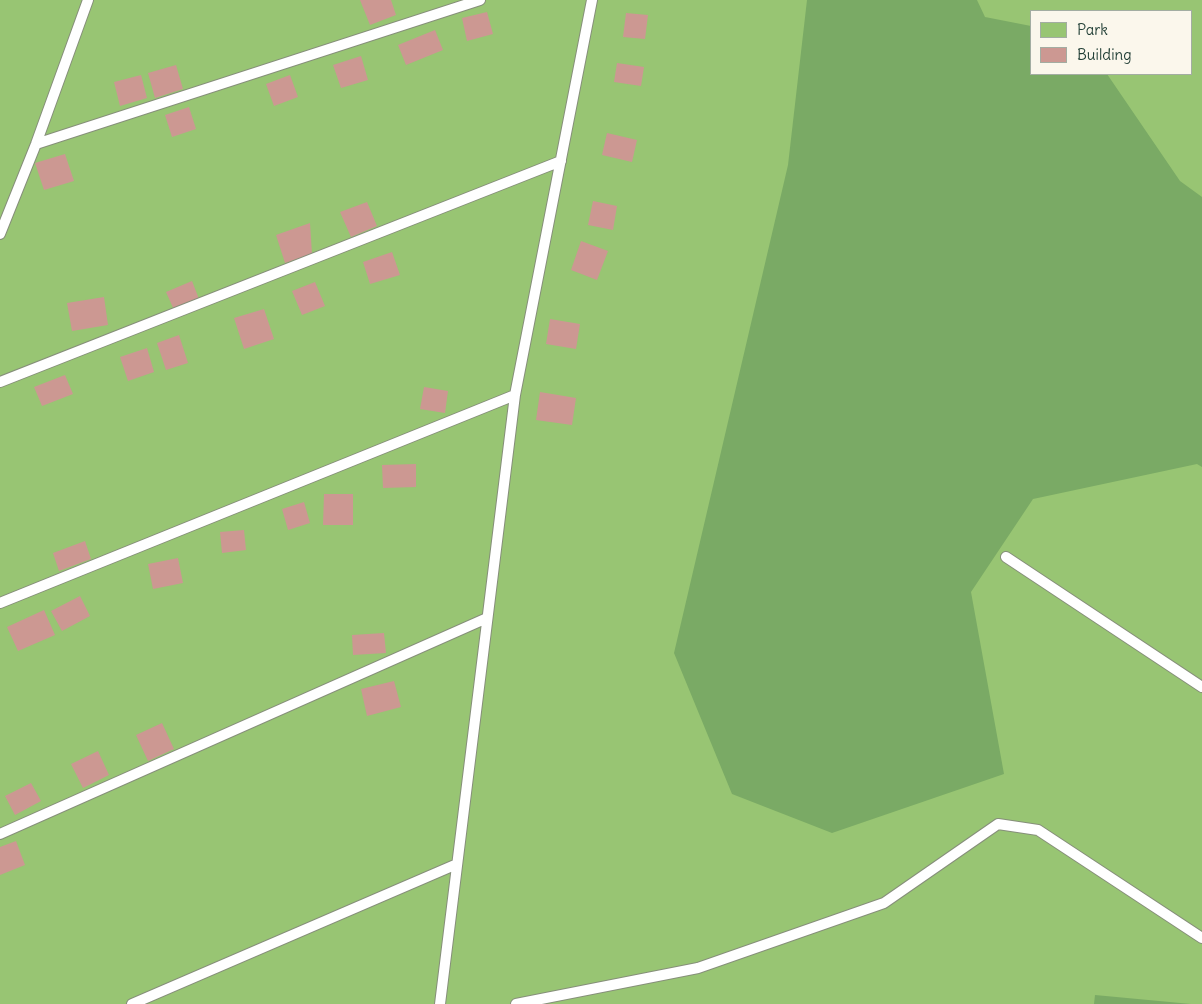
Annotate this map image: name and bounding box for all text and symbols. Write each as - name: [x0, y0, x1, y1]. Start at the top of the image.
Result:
- legend: [1030, 10, 1192, 75]
- text: Park: [1077, 20, 1108, 39]
- text: Building: [1077, 45, 1132, 64]

